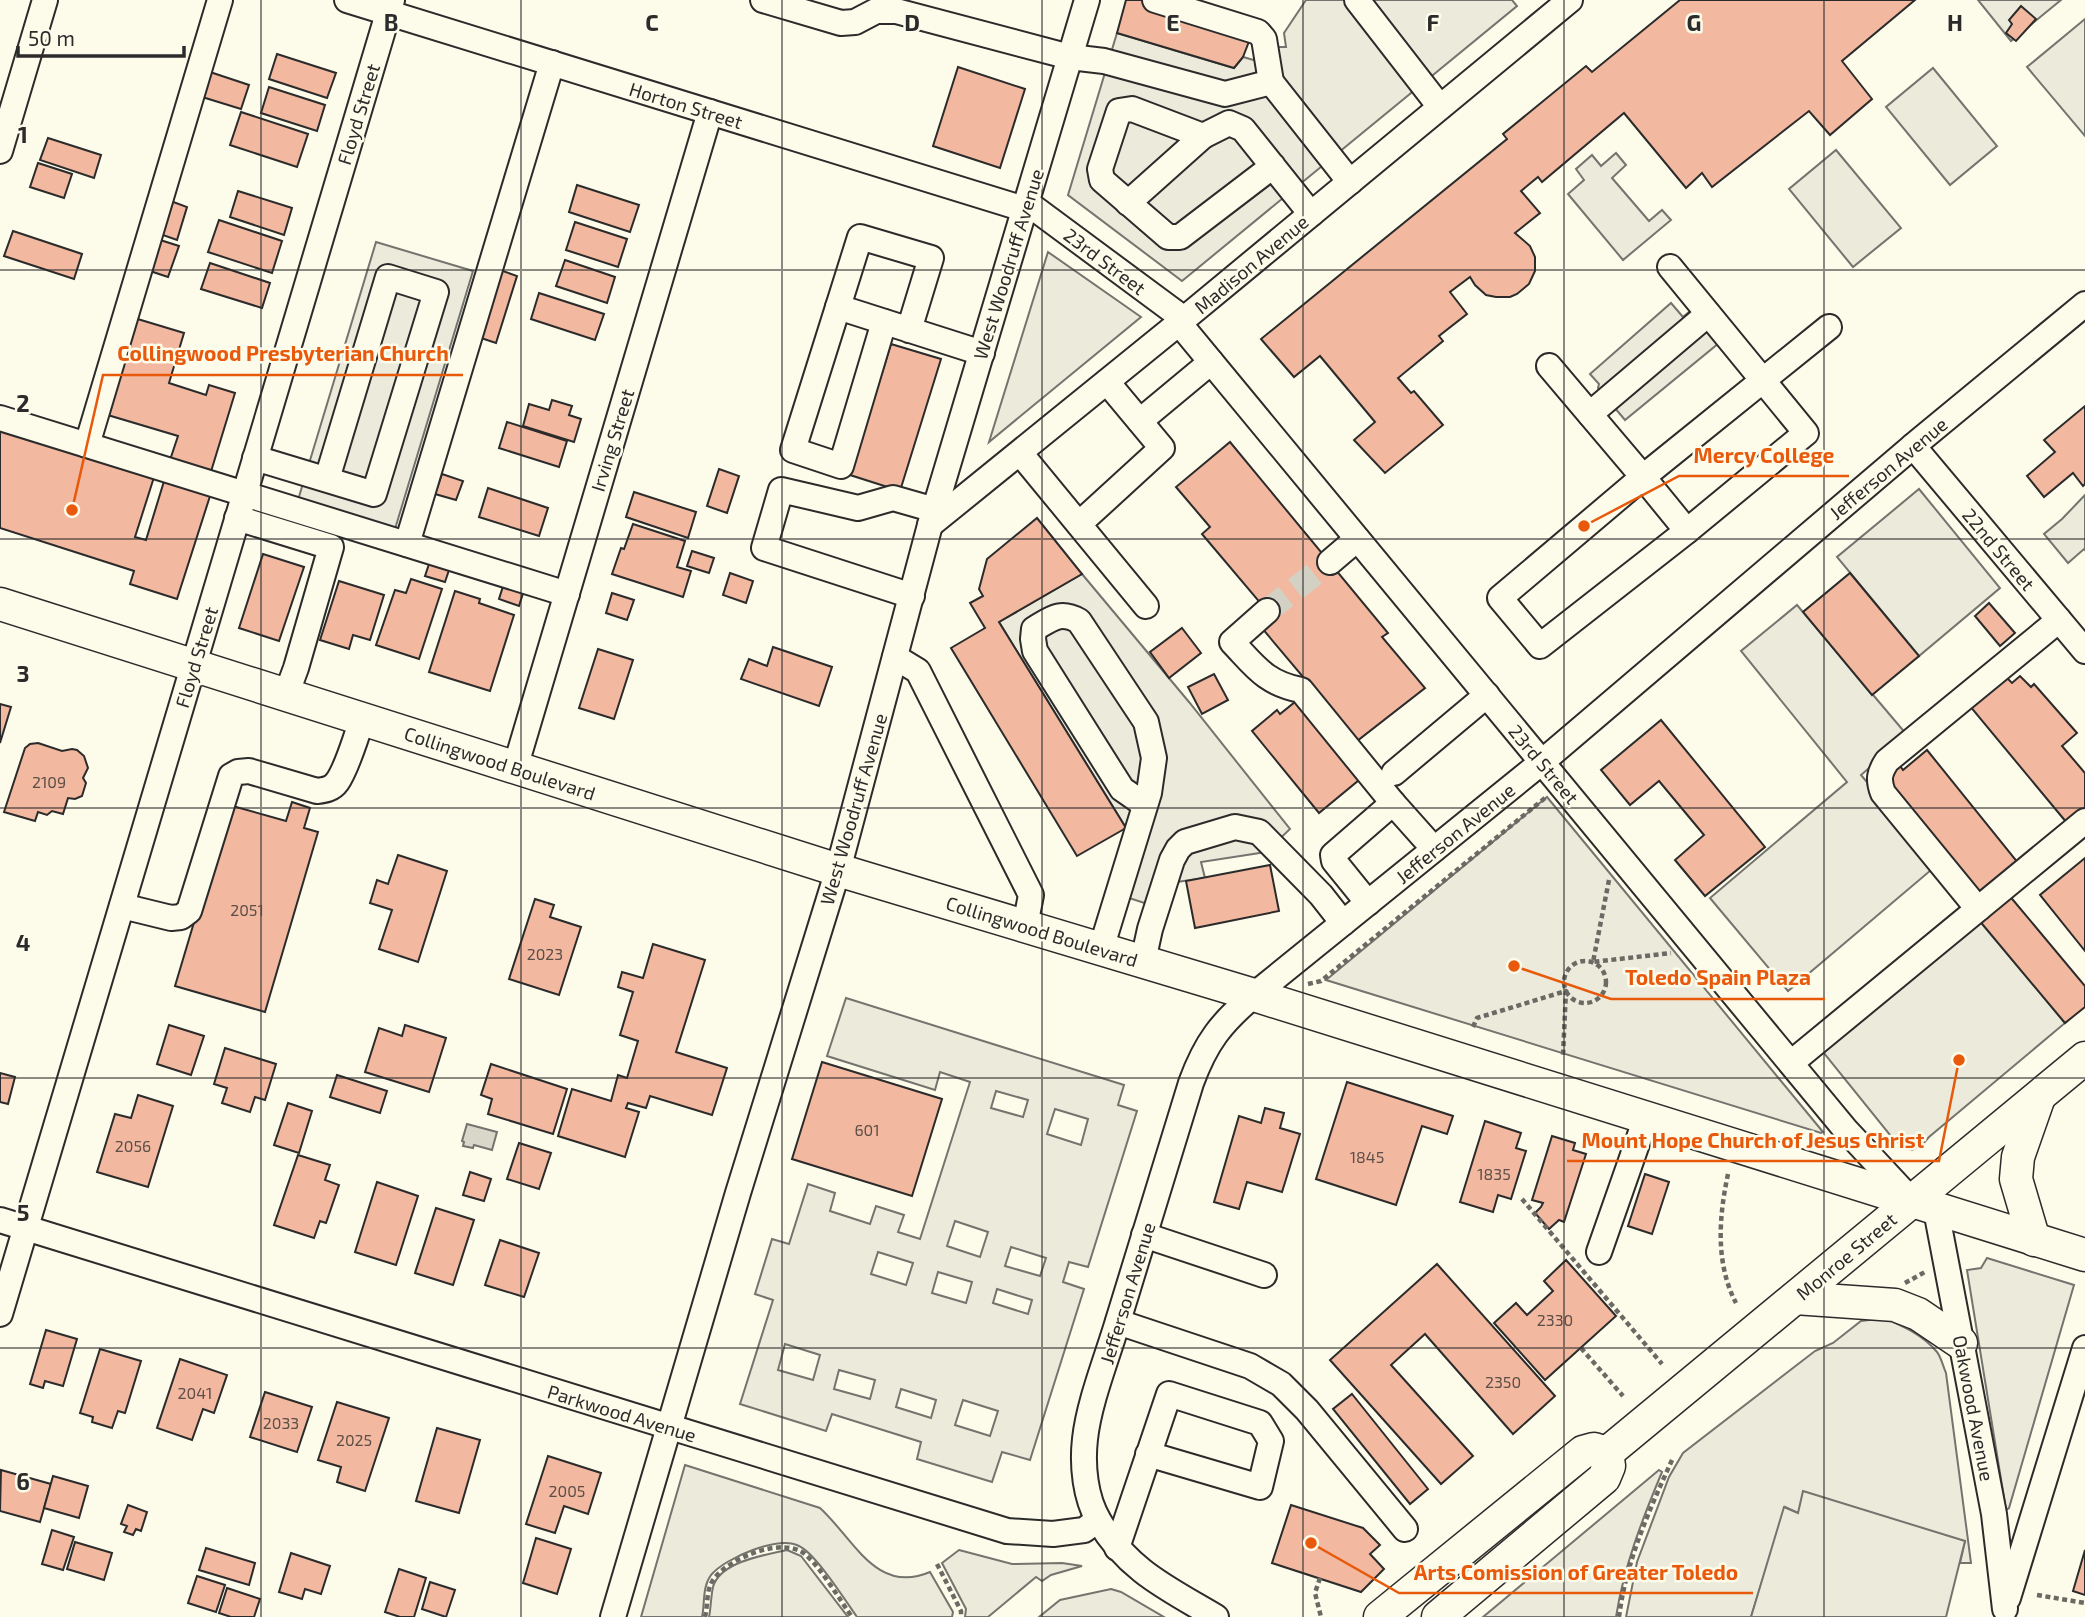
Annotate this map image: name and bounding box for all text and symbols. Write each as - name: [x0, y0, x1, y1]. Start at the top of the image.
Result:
- text: B: [384, 8, 398, 36]
- text: C: [645, 8, 659, 36]
- text: D: [904, 8, 920, 36]
- text: E: [1166, 8, 1180, 36]
- text: F: [1427, 8, 1440, 36]
- text: G: [1687, 8, 1701, 36]
- text: H: [1947, 8, 1963, 36]
- scale bar: [18, 14, 184, 58]
- text: 50 m: [28, 25, 75, 50]
- street label: Floyd Street: [332, 61, 384, 167]
- street label: Horton Street: [627, 77, 745, 133]
- text: 1: [18, 120, 28, 148]
- street label: West Woodruff Avenue: [968, 166, 1048, 362]
- street label: Madison Avenue: [1189, 210, 1313, 318]
- street label: 23rd Street: [1060, 223, 1150, 299]
- callout: Collingwood Presbyterian Church: [103, 333, 463, 375]
- text: Collingwood Presbyterian Church: [117, 340, 449, 366]
- street label: Irving Street: [585, 386, 639, 494]
- text: 2: [16, 389, 30, 417]
- street label: Jefferson Avenue: [1824, 412, 1952, 524]
- callout: Mercy College: [1679, 434, 1849, 476]
- text: Mercy College: [1694, 442, 1835, 468]
- street label: 22nd Street: [1958, 503, 2040, 595]
- street label: Floyd Street: [170, 604, 222, 710]
- text: 3: [16, 659, 30, 687]
- street label: West Woodruff Avenue: [815, 711, 891, 907]
- street label: 23rd Street: [1504, 720, 1584, 808]
- street label: Collingwood Boulevard: [402, 721, 598, 805]
- house number: 2109: [32, 772, 66, 791]
- street label: Jefferson Avenue: [1391, 778, 1519, 888]
- street label: Collingwood Boulevard: [943, 891, 1141, 971]
- house number: 2051: [230, 900, 264, 919]
- text: 4: [16, 928, 30, 956]
- house number: 2023: [527, 944, 563, 963]
- callout: Toledo Spain Plaza: [1611, 957, 1825, 999]
- text: Toledo Spain Plaza: [1625, 964, 1811, 989]
- callout: Mount Hope Church of Jesus Christ: [1567, 1119, 1939, 1161]
- house number: 601: [854, 1120, 880, 1139]
- text: Mount Hope Church of Jesus Christ: [1582, 1127, 1925, 1152]
- house number: 2056: [115, 1136, 151, 1155]
- house number: 1845: [1350, 1147, 1384, 1166]
- house number: 1835: [1477, 1164, 1511, 1183]
- text: 5: [17, 1198, 29, 1226]
- street label: Monroe Street: [1791, 1207, 1901, 1305]
- street label: Jefferson Avenue: [1095, 1219, 1159, 1367]
- house number: 2330: [1537, 1310, 1573, 1329]
- street label: Oakwood Avenue: [1949, 1333, 1999, 1483]
- house number: 2350: [1485, 1372, 1521, 1391]
- street label: Parkwood Avenue: [545, 1379, 699, 1447]
- house number: 2041: [178, 1383, 212, 1402]
- house number: 2033: [263, 1413, 299, 1432]
- house number: 2025: [336, 1430, 372, 1449]
- text: 6: [16, 1467, 30, 1495]
- house number: 2005: [549, 1481, 585, 1500]
- callout: Arts Comission of Greater Toledo: [1399, 1551, 1753, 1593]
- text: Arts Comission of Greater Toledo: [1414, 1559, 1738, 1584]

